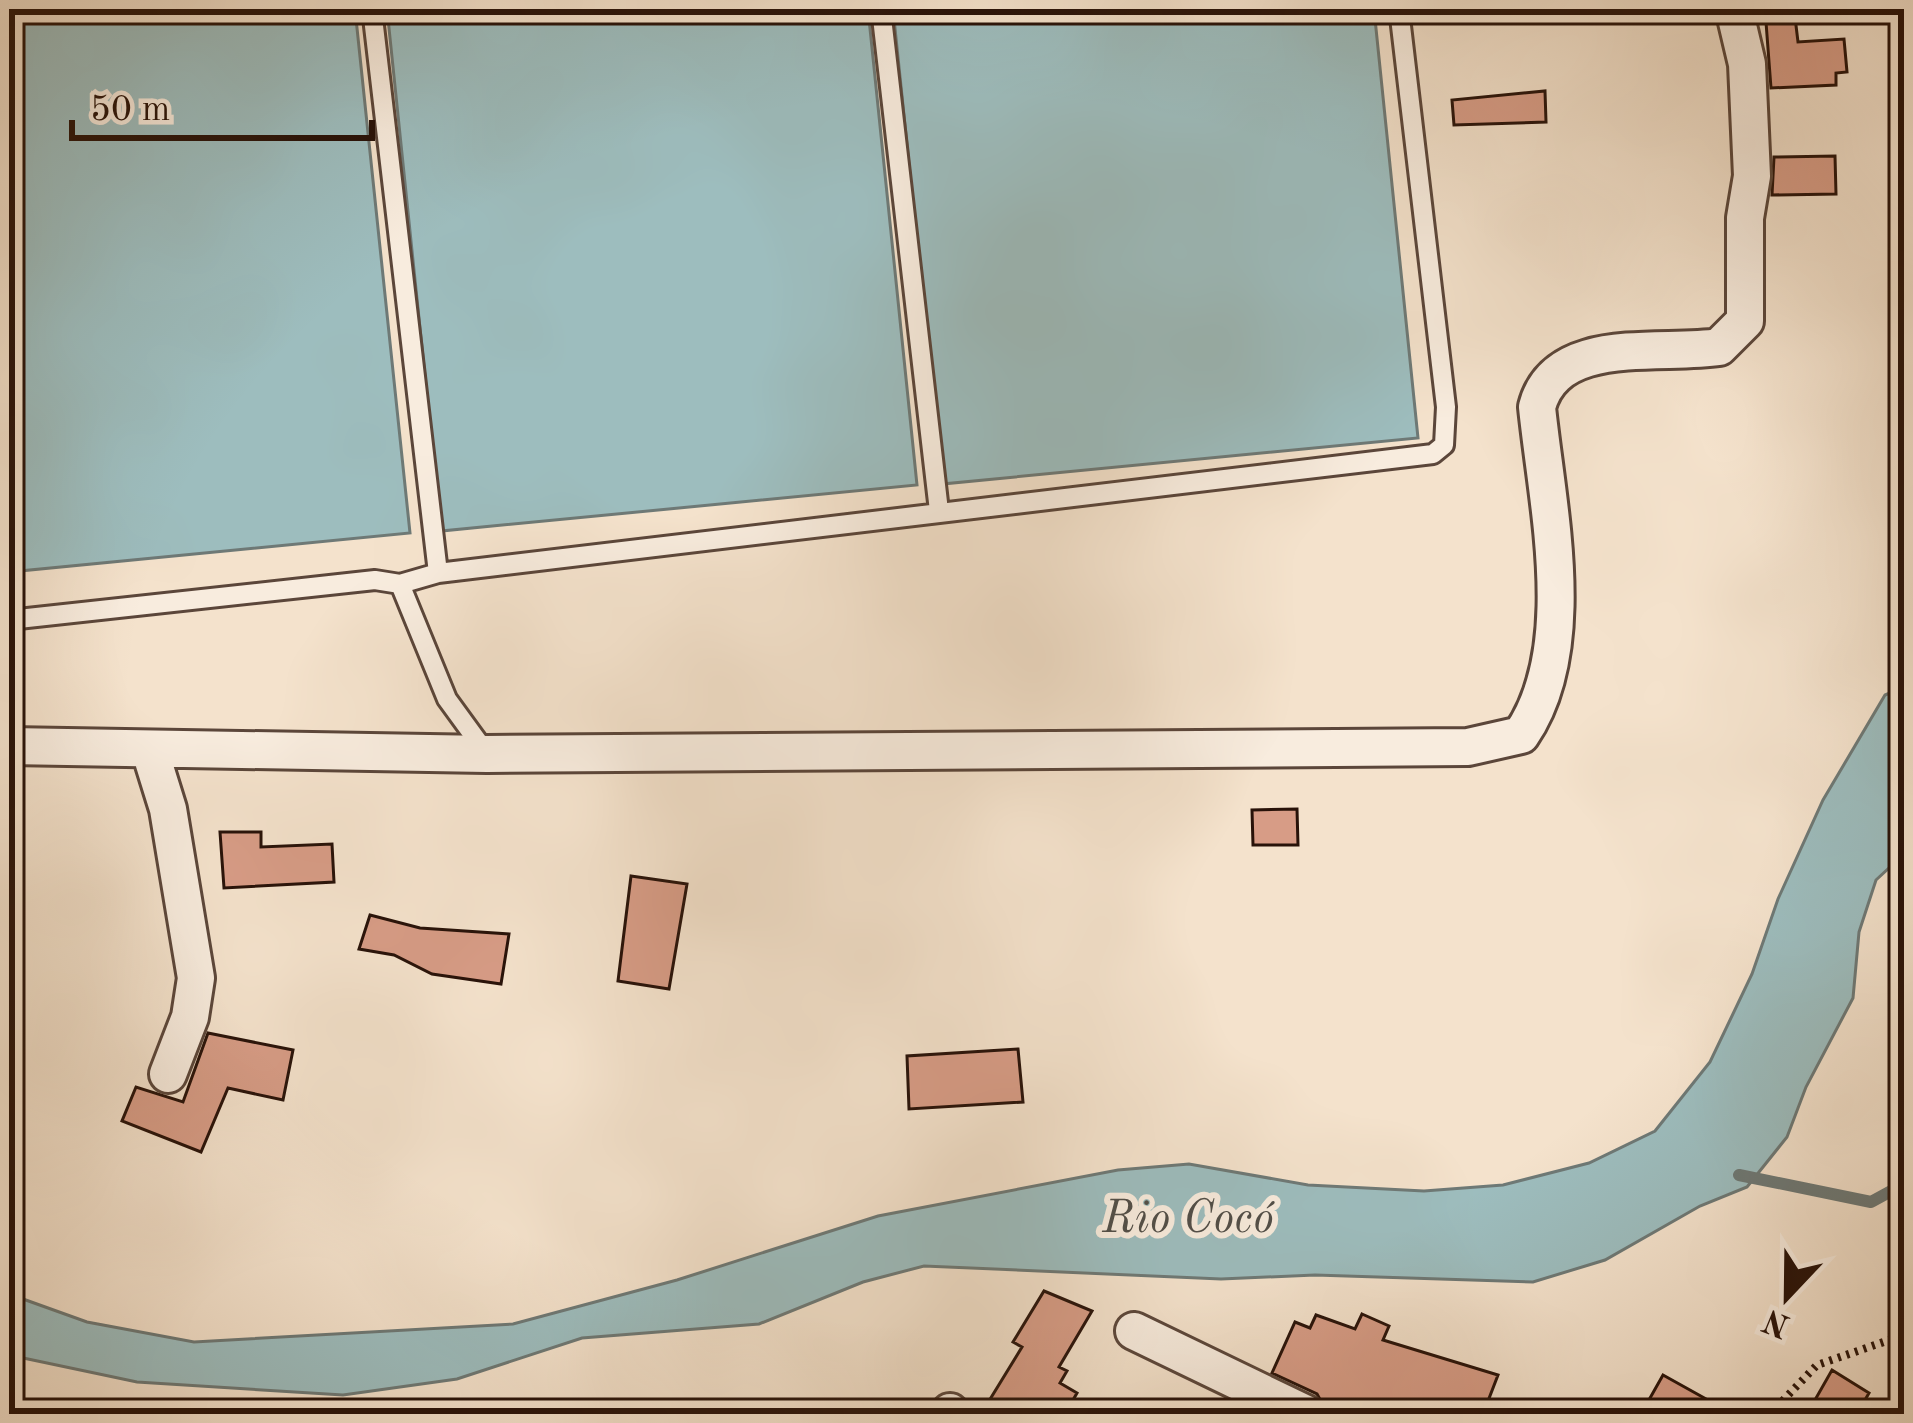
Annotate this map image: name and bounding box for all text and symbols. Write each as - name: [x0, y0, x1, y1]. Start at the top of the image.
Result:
- scale bar: [72, 66, 372, 140]
- text: 50 m: [90, 93, 170, 129]
- water label: Rio Cocó: [1101, 1197, 1275, 1243]
- north arrow: [1727, 1237, 1847, 1357]
- text: N: [1759, 1302, 1795, 1342]

